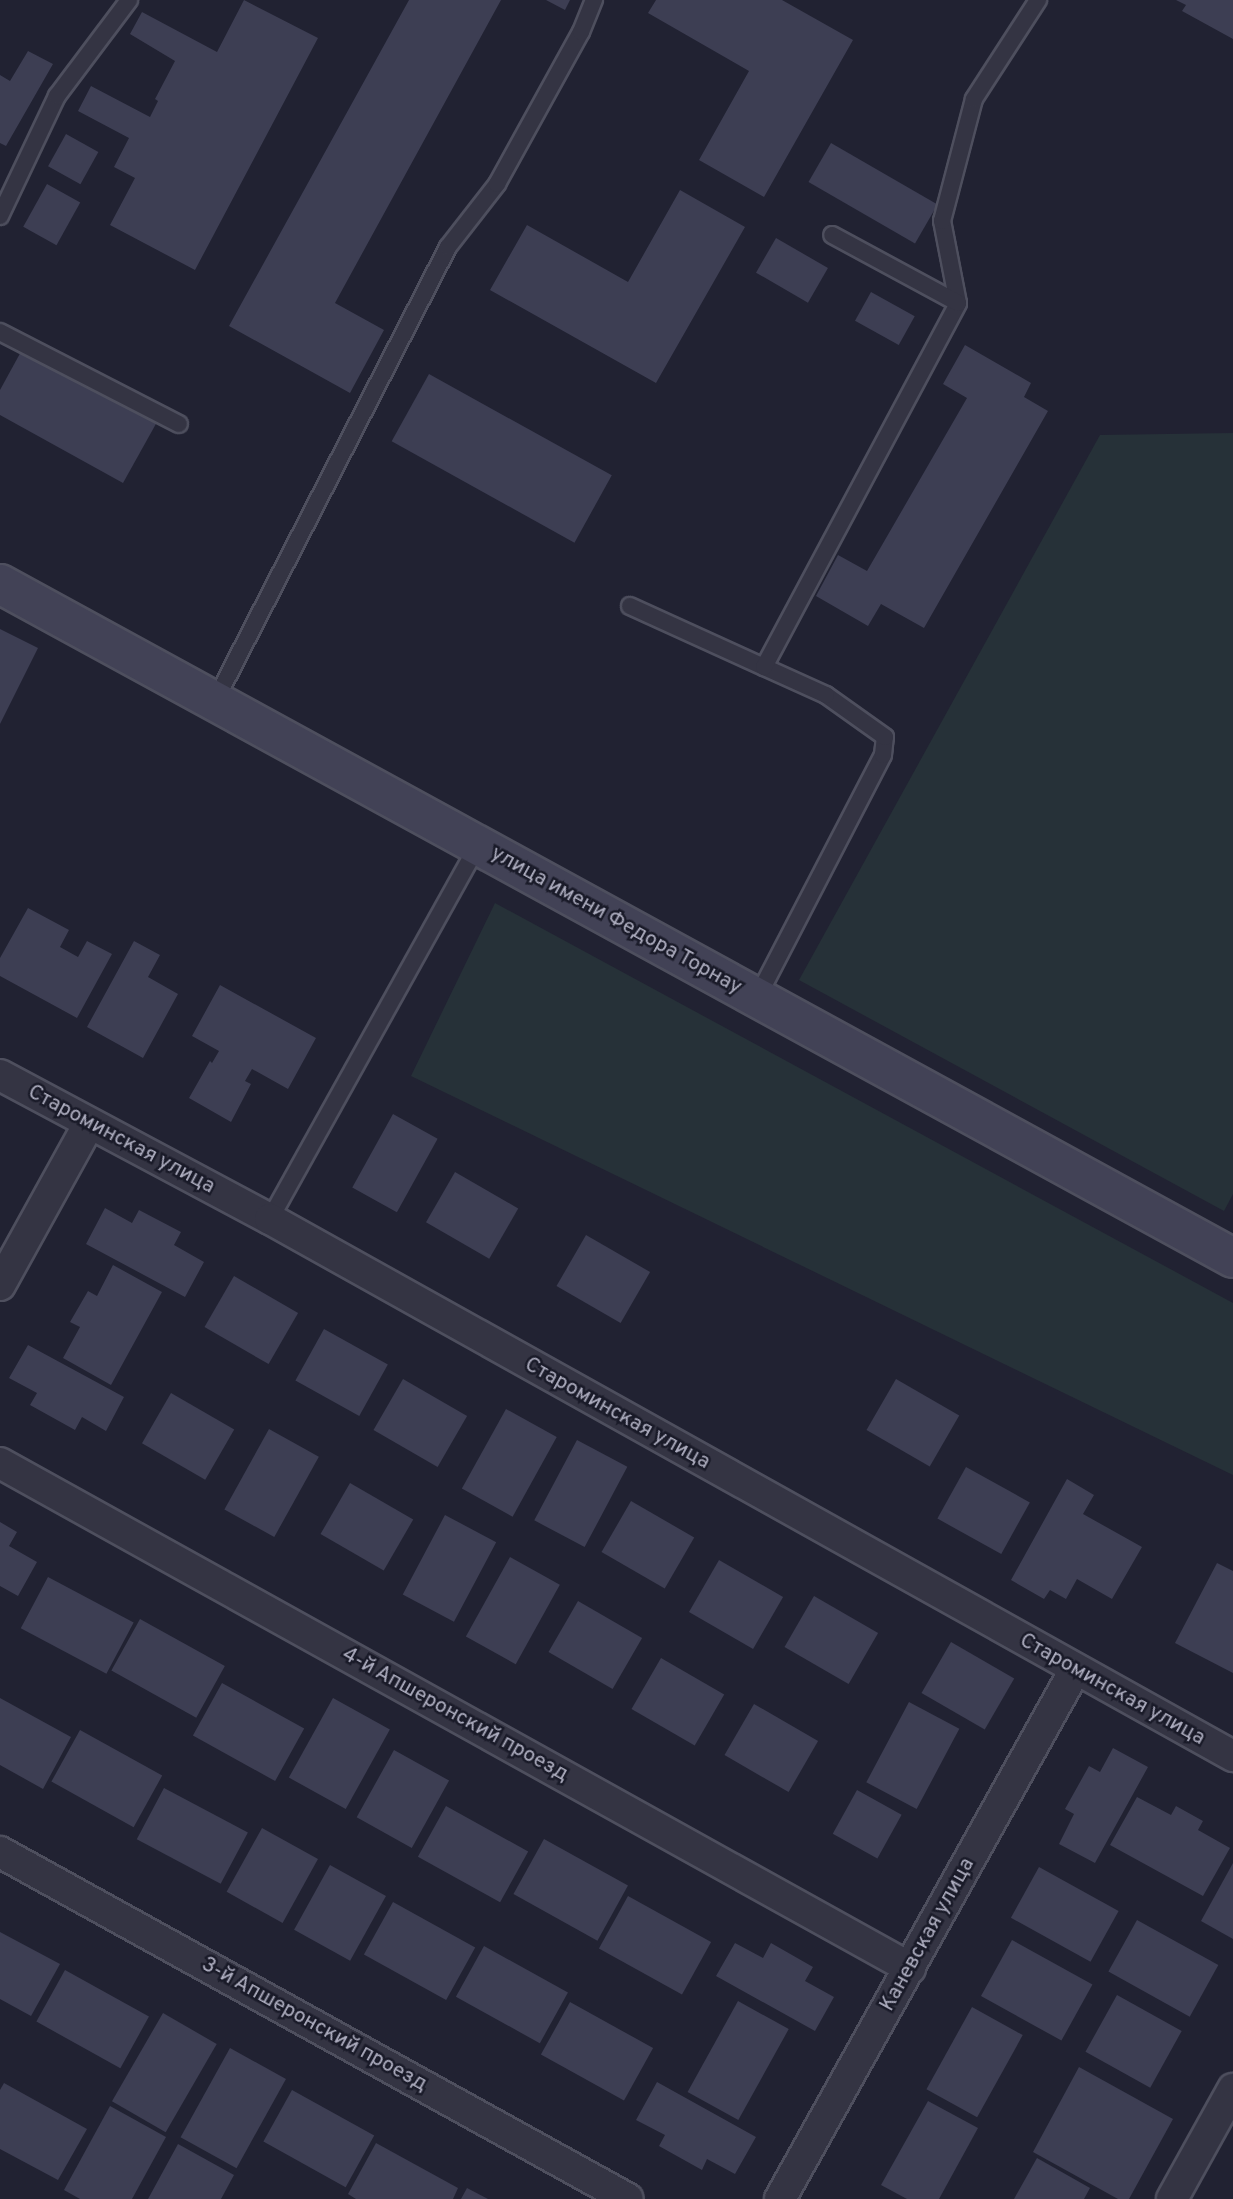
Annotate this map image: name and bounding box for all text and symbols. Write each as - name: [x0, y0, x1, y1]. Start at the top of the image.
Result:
- street label: улица имени Федора Торнау: [486, 841, 746, 1001]
- street label: Староминская улица: [23, 1080, 219, 1200]
- street label: Староминская улица: [520, 1353, 714, 1475]
- street label: Староминская улица: [1015, 1629, 1209, 1751]
- street label: 4-й Апшеронский проезд: [337, 1642, 573, 1788]
- street label: Каневская улица: [875, 1854, 981, 2016]
- street label: 3-й Апшеронский проезд: [196, 1952, 432, 2098]

